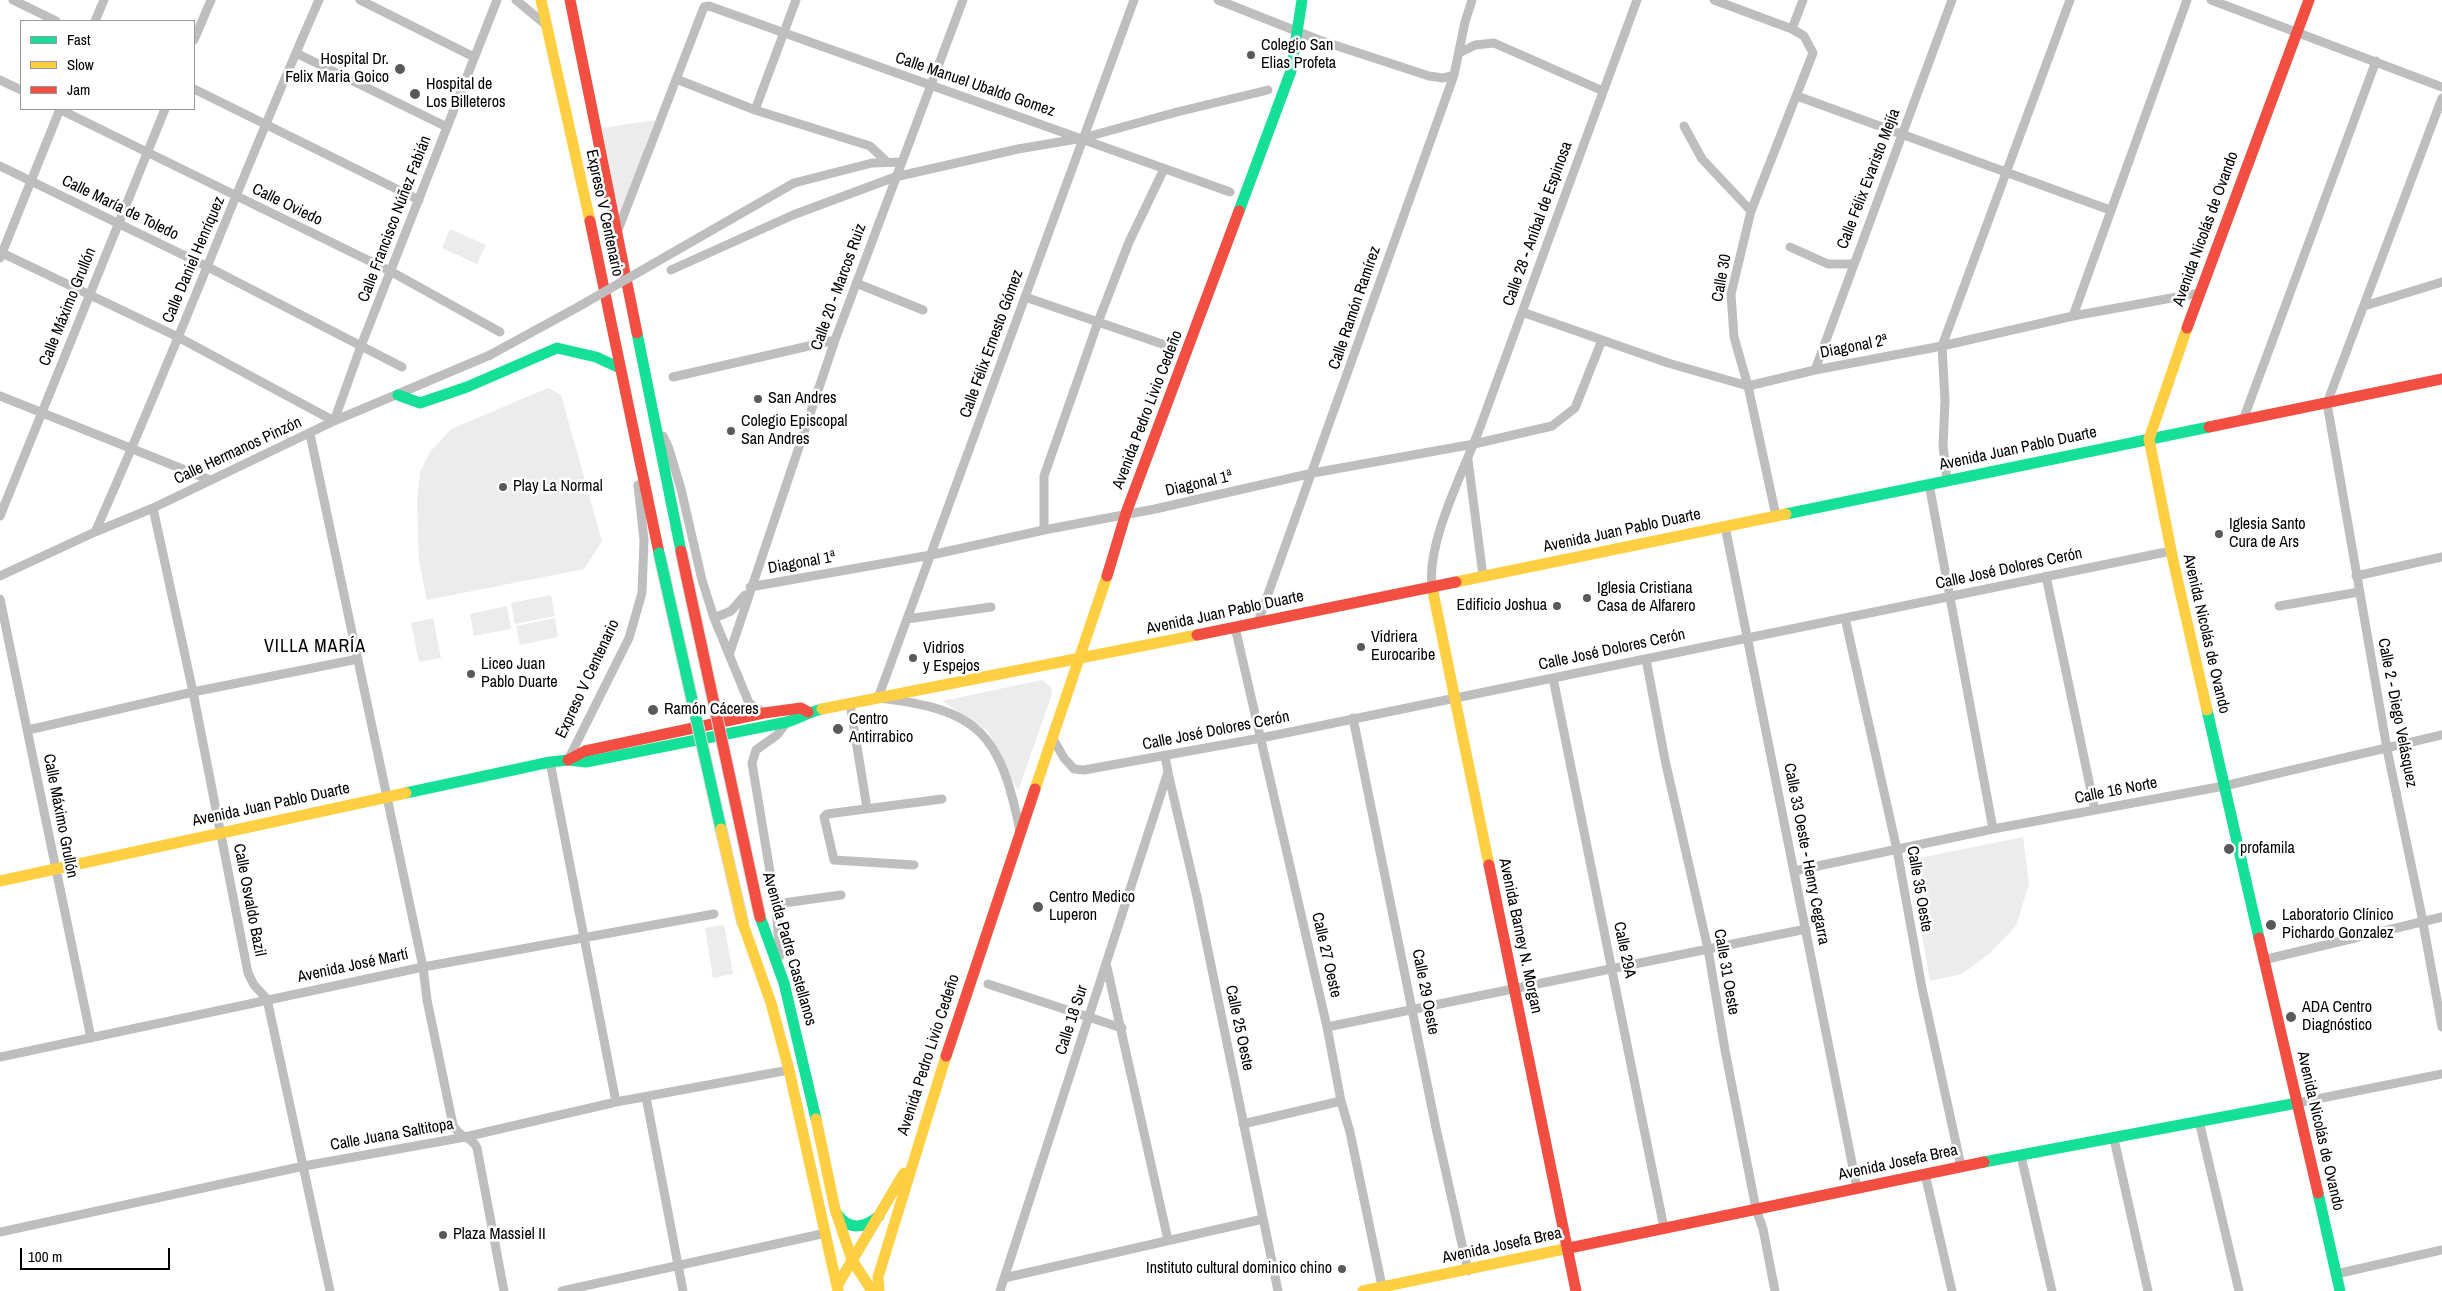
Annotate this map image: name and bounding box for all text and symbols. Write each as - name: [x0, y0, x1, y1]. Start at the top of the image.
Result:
- legend: [20, 20, 195, 110]
- text: Fast: [67, 29, 90, 50]
- place label: Colegio San Elias Profeta: [1261, 36, 1336, 74]
- street label: Calle Manuel Ubaldo Gomez: [893, 49, 1057, 121]
- marker: Colegio San Elias Profeta: [1245, 49, 1257, 61]
- place label: Hospital Dr. Felix Maria Goico: [285, 50, 389, 88]
- text: Slow: [67, 54, 94, 75]
- marker: Hospital Dr. Felix Maria Goico: [393, 62, 407, 76]
- place label: Hospital de Los Billeteros: [426, 75, 505, 113]
- text: Jam: [67, 79, 90, 100]
- marker: Hospital de Los Billeteros: [408, 87, 422, 101]
- street label: Calle Félix Evaristo Mejía: [1833, 106, 1905, 252]
- street label: Calle Francisco Núñez Fabián: [354, 133, 436, 305]
- street label: Calle 28 - Aníbal de Espinosa: [1499, 139, 1577, 309]
- street label: Expreso V Centenario: [581, 148, 627, 278]
- street label: Avenida Nicolás de Ovando: [2169, 149, 2243, 309]
- street label: Calle María de Toledo: [58, 171, 182, 245]
- street label: Calle Oviedo: [249, 180, 325, 230]
- street label: Calle Daniel Henríquez: [159, 194, 229, 326]
- street label: Calle 20 - Marcos Ruiz: [807, 221, 871, 353]
- street label: Calle Ramón Ramírez: [1325, 244, 1385, 372]
- street label: Calle Máximo Grullón: [35, 245, 101, 369]
- street label: Calle 30: [1708, 253, 1736, 303]
- street label: Calle Félix Ernesto Gómez: [956, 267, 1028, 421]
- street label: Avenida Pedro Livio Cedeño: [1109, 328, 1187, 492]
- street label: Diagonal 2ª: [1819, 331, 1889, 363]
- place label: San Andres: [768, 389, 837, 409]
- marker: San Andres: [752, 393, 764, 405]
- place label: Colegio Episcopal San Andres: [741, 412, 847, 450]
- street label: Calle Hermanos Pinzón: [171, 413, 305, 489]
- street label: Avenida Juan Pablo Duarte: [1938, 423, 2098, 475]
- marker: Colegio Episcopal San Andres: [725, 425, 737, 437]
- street label: Diagonal 1ª: [1164, 467, 1234, 501]
- place label: Play La Normal: [513, 477, 603, 497]
- marker: Play La Normal: [497, 481, 509, 493]
- street label: Avenida Juan Pablo Duarte: [1542, 505, 1702, 557]
- place label: Iglesia Santo Cura de Ars: [2229, 515, 2306, 553]
- marker: Iglesia Santo Cura de Ars: [2213, 528, 2225, 540]
- street label: Calle José Dolores Cerón: [1934, 544, 2084, 594]
- street label: Diagonal 1ª: [767, 548, 837, 578]
- street label: Avenida Nicolás de Ovando: [2178, 552, 2234, 716]
- place label: Iglesia Cristiana Casa de Alfarero: [1597, 579, 1695, 617]
- street label: Avenida Juan Pablo Duarte: [1145, 587, 1305, 639]
- marker: Iglesia Cristiana Casa de Alfarero: [1581, 592, 1593, 604]
- place label: Edificio Joshua: [1457, 596, 1547, 616]
- marker: Edificio Joshua: [1551, 600, 1563, 612]
- street label: Expreso V Centenario: [552, 616, 624, 742]
- street label: Calle José Dolores Cerón: [1537, 625, 1687, 675]
- place label: Vidriera Eurocaribe: [1371, 628, 1435, 666]
- district label: VILLA MARÍA: [263, 636, 367, 658]
- street label: Calle 2 - Diego Velásquez: [2373, 637, 2421, 789]
- place label: Vidrios y Espejos: [923, 639, 980, 677]
- marker: Vidriera Eurocaribe: [1355, 641, 1367, 653]
- marker: Vidrios y Espejos: [907, 652, 919, 664]
- place label: Liceo Juan Pablo Duarte: [481, 655, 558, 693]
- marker: Liceo Juan Pablo Duarte: [465, 668, 477, 680]
- place label: Ramón Cáceres: [664, 700, 759, 720]
- marker: Ramón Cáceres: [646, 703, 660, 717]
- street label: Calle José Dolores Cerón: [1141, 707, 1291, 755]
- place label: Centro Antirrabico: [849, 710, 913, 748]
- marker: Centro Antirrabico: [831, 722, 845, 736]
- street label: Calle Máximo Grullón: [39, 752, 81, 880]
- street label: Calle 33 Oeste - Henry Cegarra: [1779, 762, 1833, 946]
- street label: Calle 16 Norte: [2073, 774, 2159, 808]
- street label: Avenida Juan Pablo Duarte: [191, 779, 351, 831]
- place label: profamila: [2240, 839, 2295, 859]
- street label: Calle Osvaldo Bazil: [229, 842, 269, 958]
- marker: profamila: [2222, 842, 2236, 856]
- street label: Calle 35 Oeste: [1902, 845, 1936, 933]
- street label: Avenida Barney N. Morgan: [1494, 857, 1546, 1015]
- street label: Avenida Padre Castellanos: [758, 870, 820, 1028]
- place label: Centro Medico Luperon: [1049, 888, 1135, 926]
- marker: Centro Medico Luperon: [1031, 900, 1045, 914]
- place label: Laboratorio Clínico Pichardo Gonzalez: [2282, 906, 2394, 944]
- street label: Calle 27 Oeste: [1307, 911, 1345, 999]
- marker: Laboratorio Clínico Pichardo Gonzalez: [2264, 918, 2278, 932]
- street label: Calle 29A: [1609, 920, 1639, 980]
- street label: Calle 31 Oeste: [1709, 928, 1743, 1016]
- street label: Avenida José Martí: [296, 945, 410, 987]
- street label: Calle 29 Oeste: [1407, 948, 1443, 1036]
- street label: Avenida Pedro Livio Cedeño: [894, 972, 964, 1138]
- street label: Calle 18 Sur: [1052, 983, 1092, 1057]
- street label: Calle 25 Oeste: [1221, 984, 1257, 1072]
- place label: ADA Centro Diagnóstico: [2302, 998, 2372, 1036]
- marker: ADA Centro Diagnóstico: [2284, 1010, 2298, 1024]
- street label: Avenida Nicolás de Ovando: [2292, 1049, 2348, 1213]
- street label: Calle Juana Saltitopa: [329, 1115, 455, 1155]
- street label: Avenida Josefa Brea: [1837, 1141, 1959, 1185]
- street label: Avenida Josefa Brea: [1441, 1224, 1563, 1268]
- place label: Plaza Massiel II: [453, 1225, 546, 1245]
- marker: Plaza Massiel II: [437, 1229, 449, 1241]
- scale bar: [22, 1238, 172, 1270]
- text: 100 m: [28, 1246, 62, 1267]
- place label: Instituto cultural dominico chino: [1146, 1259, 1332, 1279]
- marker: Instituto cultural dominico chino: [1336, 1263, 1348, 1275]

